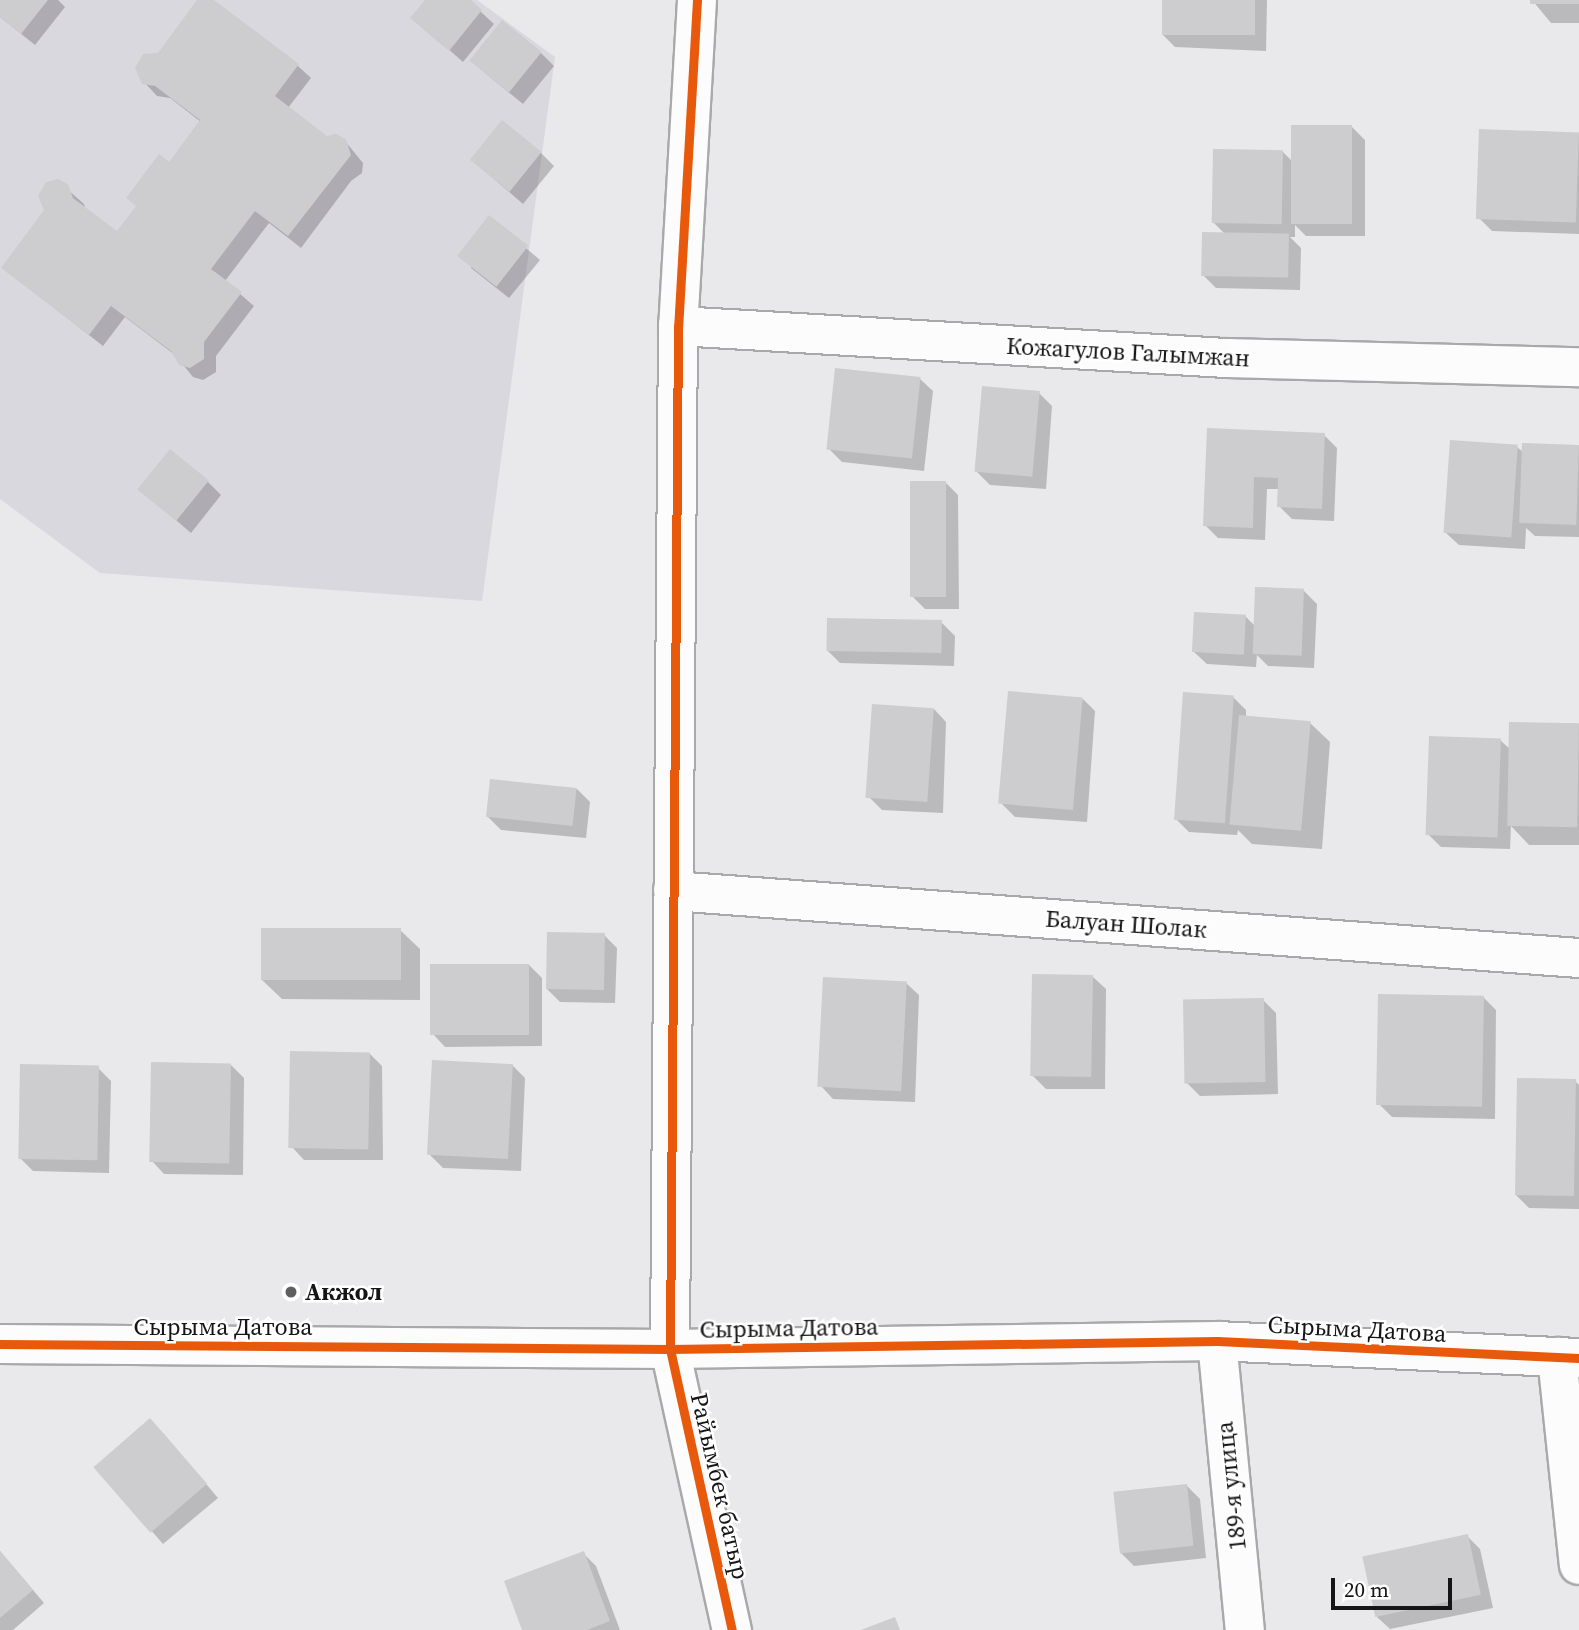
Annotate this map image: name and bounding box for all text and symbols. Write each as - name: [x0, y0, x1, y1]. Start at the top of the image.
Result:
- street label: Кожагулов Галымжан: [1005, 331, 1251, 373]
- street label: Балуан Шолак: [1044, 904, 1208, 944]
- place label: Акжол: [305, 1278, 382, 1306]
- marker: Акжол: [283, 1284, 299, 1300]
- street label: Сырыма Датова: [1267, 1310, 1447, 1348]
- street label: Сырыма Датова: [699, 1312, 879, 1344]
- street label: Сырыма Датова: [134, 1313, 312, 1341]
- street label: Райымбек батыр: [685, 1390, 755, 1582]
- street label: 189-я улица: [1210, 1420, 1252, 1552]
- scale bar: [1334, 1564, 1455, 1608]
- text: 20 m: [1344, 1575, 1389, 1604]

